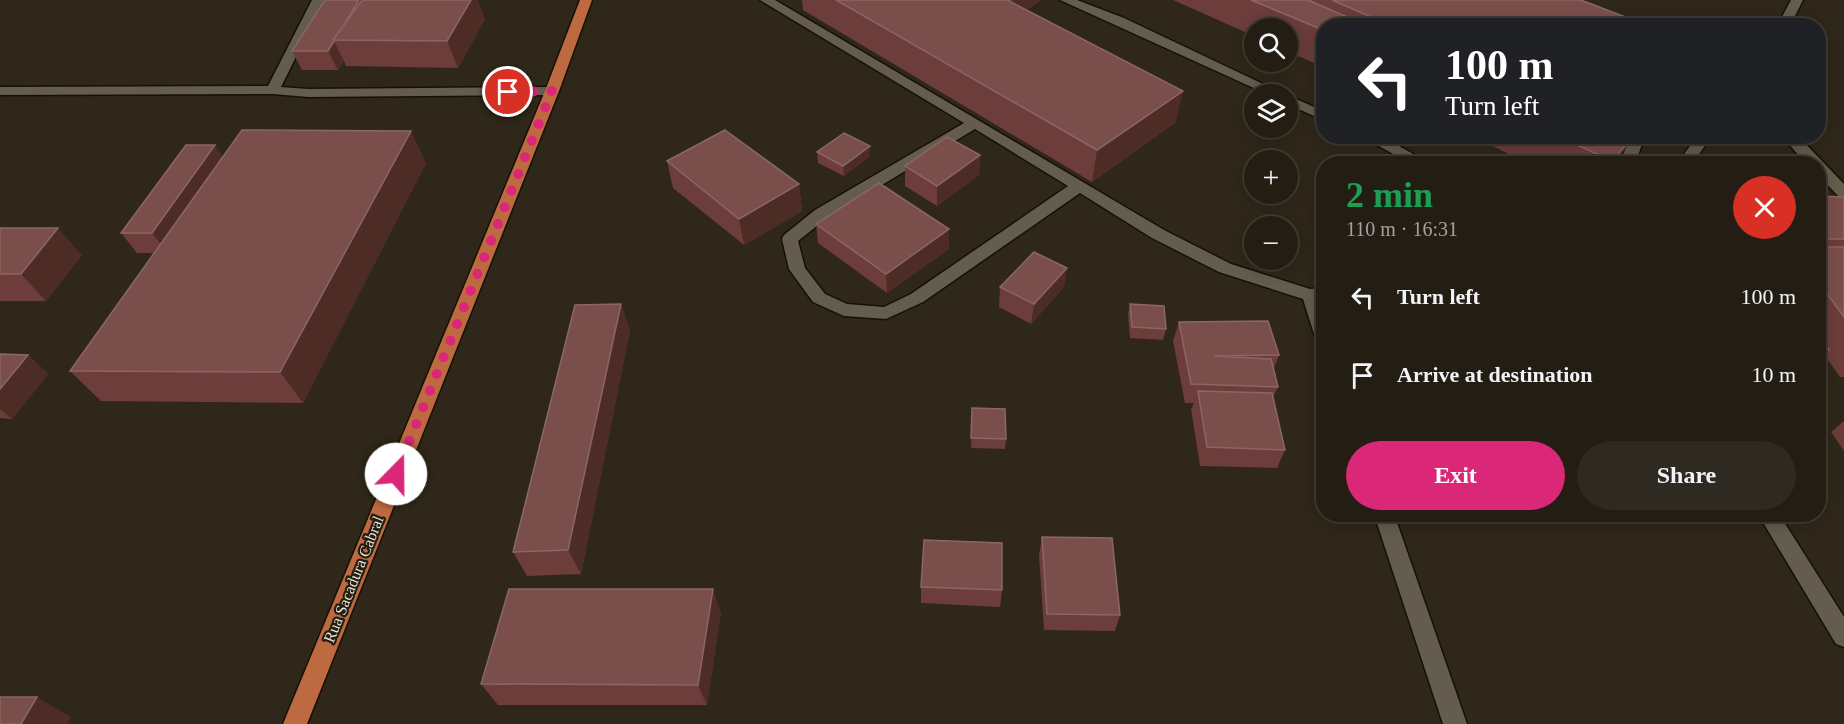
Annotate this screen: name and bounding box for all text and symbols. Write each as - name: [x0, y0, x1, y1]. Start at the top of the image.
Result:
- map controls: [1244, 18, 1298, 270]
- button: search: [1244, 18, 1298, 72]
- icon: left: [1346, 42, 1424, 120]
- text: 100 m: [1445, 42, 1554, 88]
- pin: [482, 66, 533, 117]
- icon: arrive: [491, 75, 524, 108]
- button: layers: [1244, 84, 1298, 138]
- text: Turn left: [1445, 91, 1539, 121]
- button: +: [1244, 150, 1298, 204]
- text: 2 min: [1346, 175, 1433, 215]
- button: close: [1733, 176, 1796, 239]
- button: −: [1244, 216, 1298, 270]
- text: 110 m · 16:31: [1346, 218, 1458, 240]
- icon: left: [1346, 281, 1379, 314]
- text: Turn left: [1397, 284, 1480, 309]
- text: 100 m: [1740, 284, 1796, 309]
- icon: arrive: [1346, 359, 1379, 392]
- text: Arrive at destination: [1397, 362, 1593, 387]
- text: 10 m: [1751, 362, 1796, 387]
- button: Exit: [1346, 441, 1565, 510]
- button: Share: [1577, 441, 1796, 510]
- position arrow: [364, 442, 428, 506]
- street label: Rua Sacadura Cabral: [320, 513, 387, 645]

